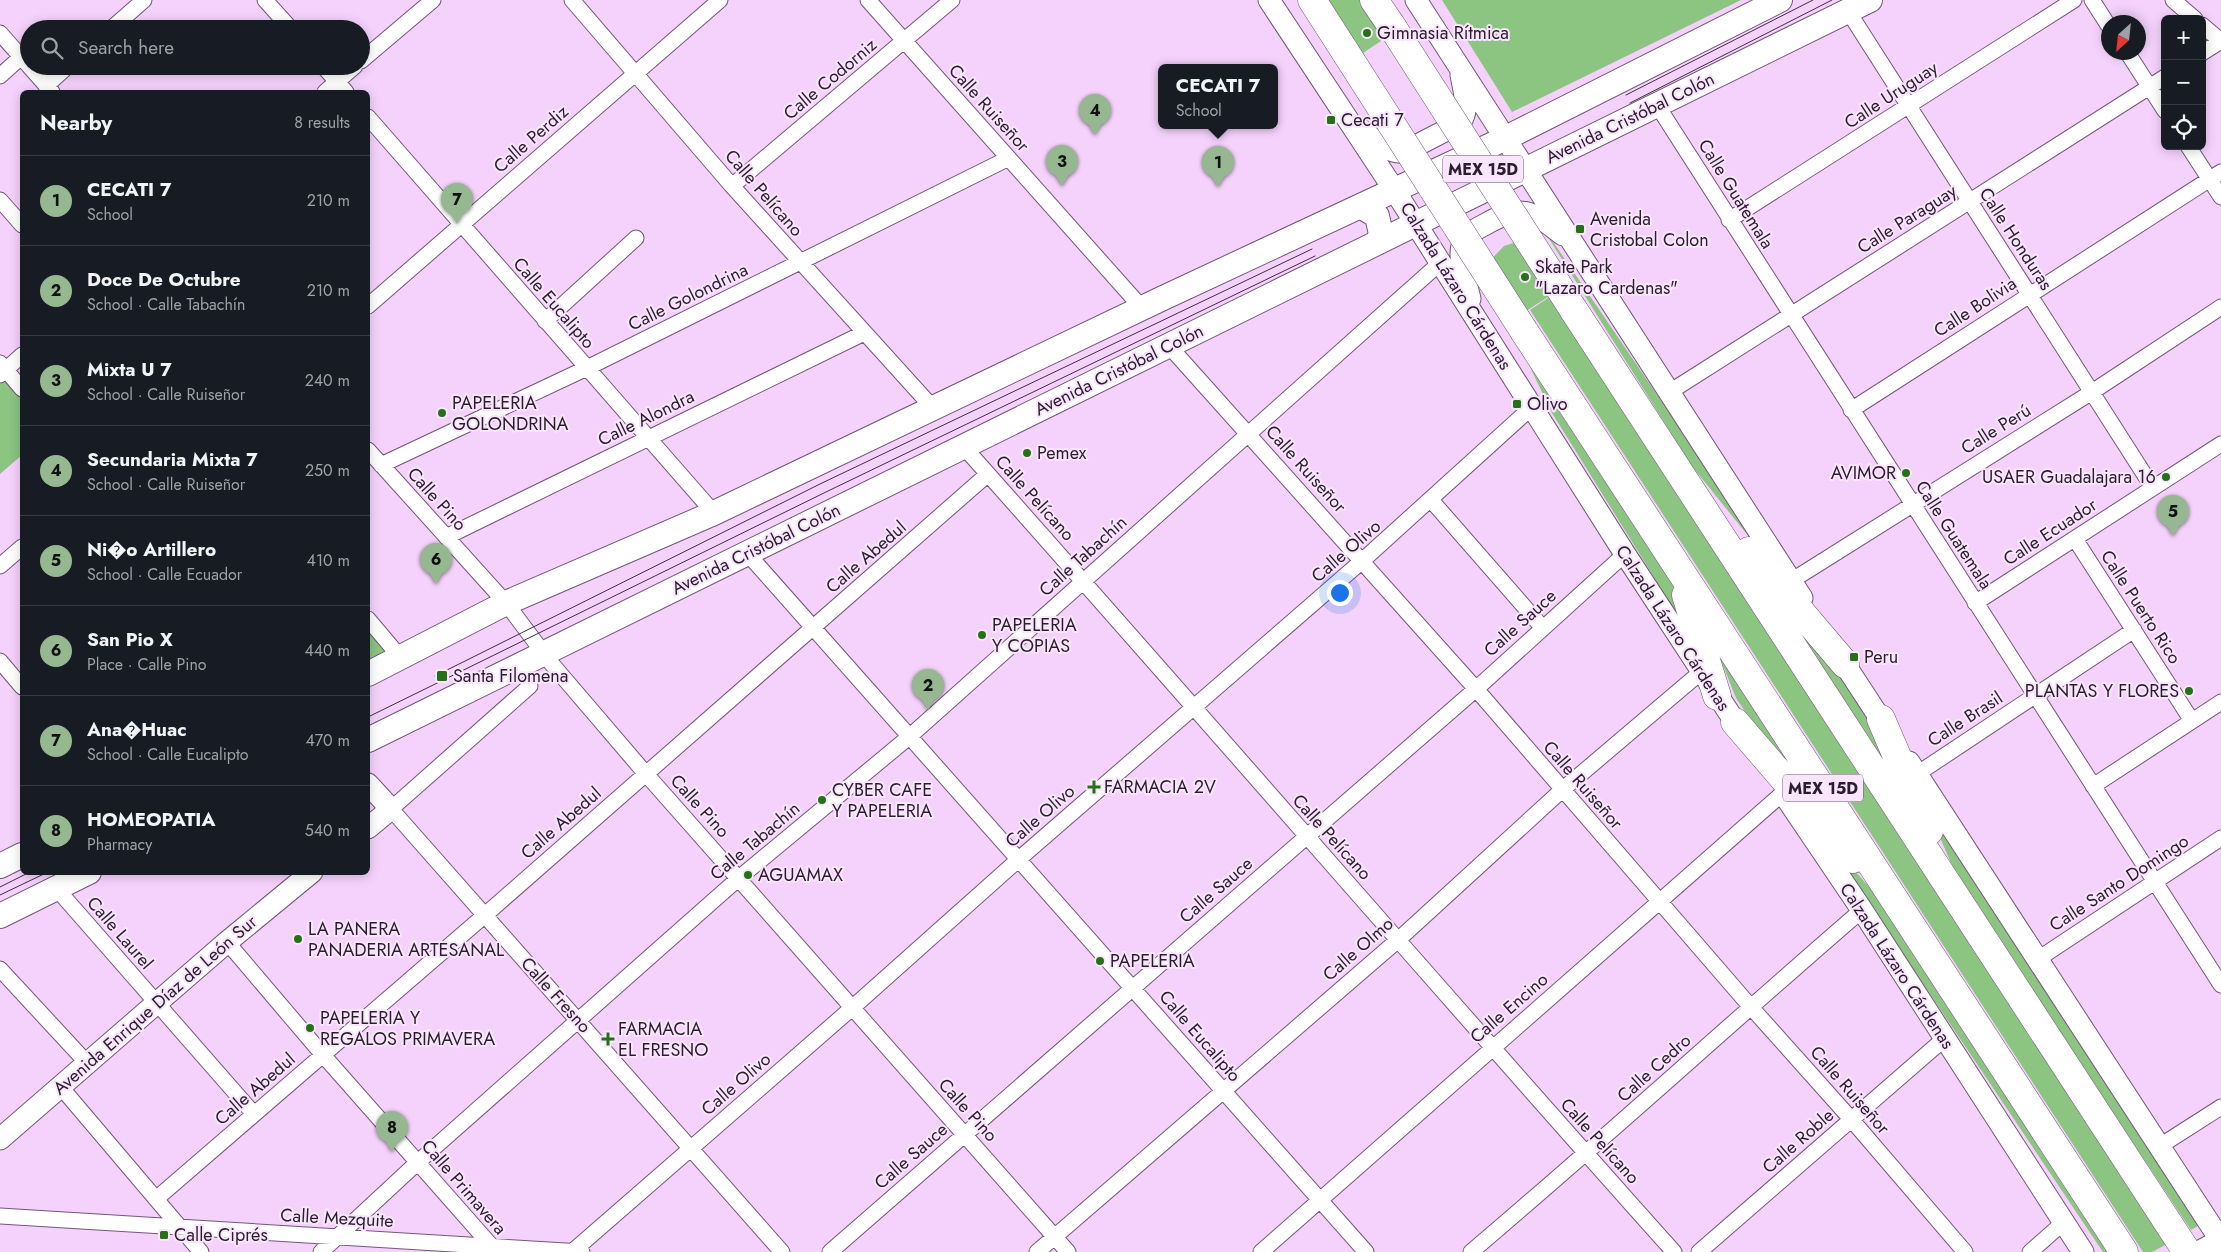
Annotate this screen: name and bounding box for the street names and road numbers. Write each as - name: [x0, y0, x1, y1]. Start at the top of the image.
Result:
- street label: Calle Codorniz: [778, 32, 883, 126]
- street label: Calle Uruguay: [1839, 55, 1943, 135]
- street label: Calle Ruiseñor: [942, 58, 1036, 158]
- street label: Avenida Cristóbal Colón: [1541, 66, 1719, 170]
- street label: Calle Perdiz: [488, 99, 575, 179]
- street label: Calle Guatemala: [1692, 134, 1780, 254]
- street label: Calle Pelícano: [719, 144, 809, 242]
- road number: MEX 15D: [1443, 156, 1523, 182]
- street label: Calle Paraguay: [1852, 178, 1962, 260]
- street label: Calle Honduras: [1973, 182, 2059, 296]
- street label: Calzada Lázaro Cárdenas: [1394, 197, 1518, 375]
- street label: Calle Eucalipto: [507, 252, 601, 355]
- street label: Calle Golondrina: [624, 257, 752, 337]
- street label: Calle Bolivia: [1929, 271, 2021, 343]
- street label: Avenida Cristóbal Colón: [1030, 318, 1208, 422]
- street label: Calle Alondra: [593, 383, 699, 453]
- street label: Calle Perú: [1956, 397, 2036, 461]
- street label: Calle Ruiseñor: [1259, 419, 1353, 519]
- street label: Calle Pelícano: [989, 449, 1081, 547]
- street label: Calle Pino: [401, 461, 473, 537]
- street label: Calle Guatemala: [1909, 475, 1999, 595]
- street label: Calle Ecuador: [1998, 492, 2103, 572]
- street label: Avenida Cristóbal Colón: [667, 497, 845, 601]
- street label: Calle Tabachín: [1033, 509, 1133, 603]
- street label: Calle Olivo: [1306, 513, 1387, 589]
- street label: Calle Abedul: [820, 515, 912, 599]
- street label: Calzada Lázaro Cárdenas: [1609, 540, 1737, 716]
- street label: Calle Puerto Rico: [2094, 545, 2188, 669]
- street label: Calle Sauce: [1478, 583, 1562, 663]
- street label: Calle Brasil: [1922, 685, 2008, 753]
- street label: Calle Ruiseñor: [1537, 735, 1629, 836]
- street label: Calle Pino: [664, 768, 736, 844]
- road number: MEX 15D: [1783, 774, 1863, 801]
- street label: Calle Olivo: [1000, 778, 1081, 854]
- street label: Calle Abedul: [515, 781, 607, 865]
- street label: Calle Pelícano: [1286, 788, 1378, 886]
- street label: Calle Tabachín: [704, 796, 806, 886]
- street label: Calle Santo Domingo: [2044, 828, 2194, 938]
- street label: Calle Sauce: [1174, 851, 1258, 929]
- street label: Calzada Lázaro Cárdenas: [1833, 878, 1961, 1054]
- street label: Calle Laurel: [81, 891, 159, 975]
- street label: Avenida Enrique Díaz de León Sur: [47, 908, 263, 1101]
- street label: Calle Olmo: [1317, 911, 1399, 987]
- street label: Calle Fresno: [515, 951, 597, 1039]
- street label: Calle Encino: [1464, 967, 1554, 1049]
- street label: Calle Eucalipto: [1153, 985, 1247, 1088]
- street label: Calle Cedro: [1611, 1028, 1697, 1108]
- street label: Calle Ruiseñor: [1804, 1040, 1896, 1141]
- street label: Calle Olivo: [696, 1046, 777, 1122]
- street label: Calle Abedul: [209, 1047, 301, 1131]
- street label: Calle Pino: [932, 1072, 1004, 1148]
- street label: Calle Pelícano: [1554, 1092, 1646, 1190]
- street label: Calle Roble: [1756, 1102, 1840, 1180]
- street label: Calle Sauce: [869, 1117, 953, 1195]
- street label: Calle Primavera: [415, 1134, 513, 1240]
- street label: Calle Mezquite: [280, 1202, 394, 1234]

